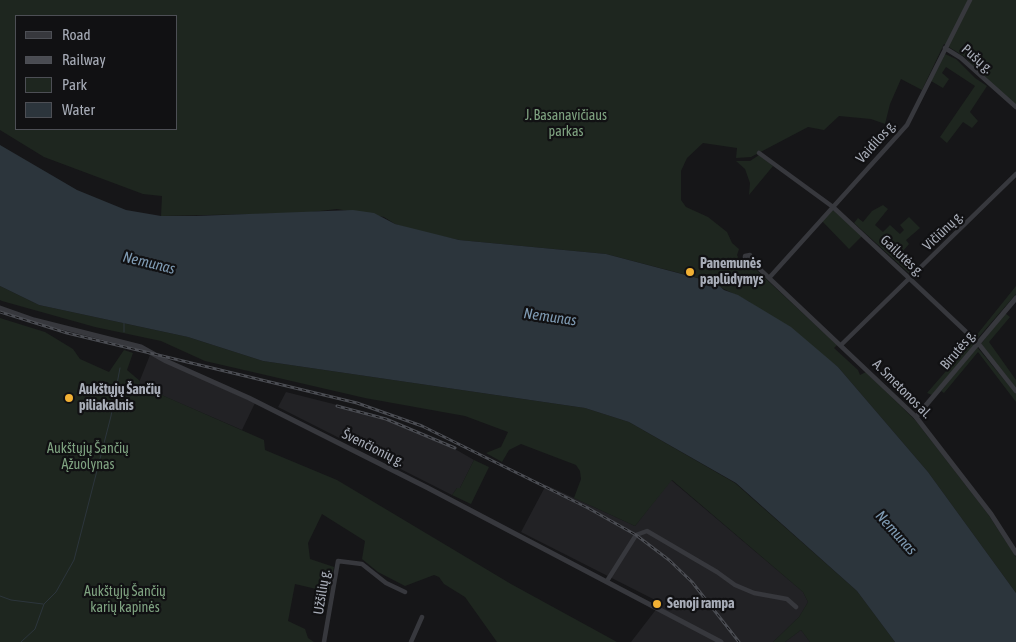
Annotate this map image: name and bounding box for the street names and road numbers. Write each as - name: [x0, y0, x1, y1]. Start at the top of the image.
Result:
- street label: Pušų g.: [958, 41, 996, 77]
- street label: Vaidilos g.: [853, 117, 899, 167]
- street label: Vičiūnų g.: [919, 208, 967, 254]
- street label: Gailutės g.: [877, 232, 927, 280]
- street label: Birutės g.: [937, 327, 979, 373]
- street label: A. Smetonos al.: [869, 356, 935, 422]
- street label: Švenčionių g.: [339, 426, 407, 470]
- street label: Užšilių g.: [310, 568, 334, 616]

